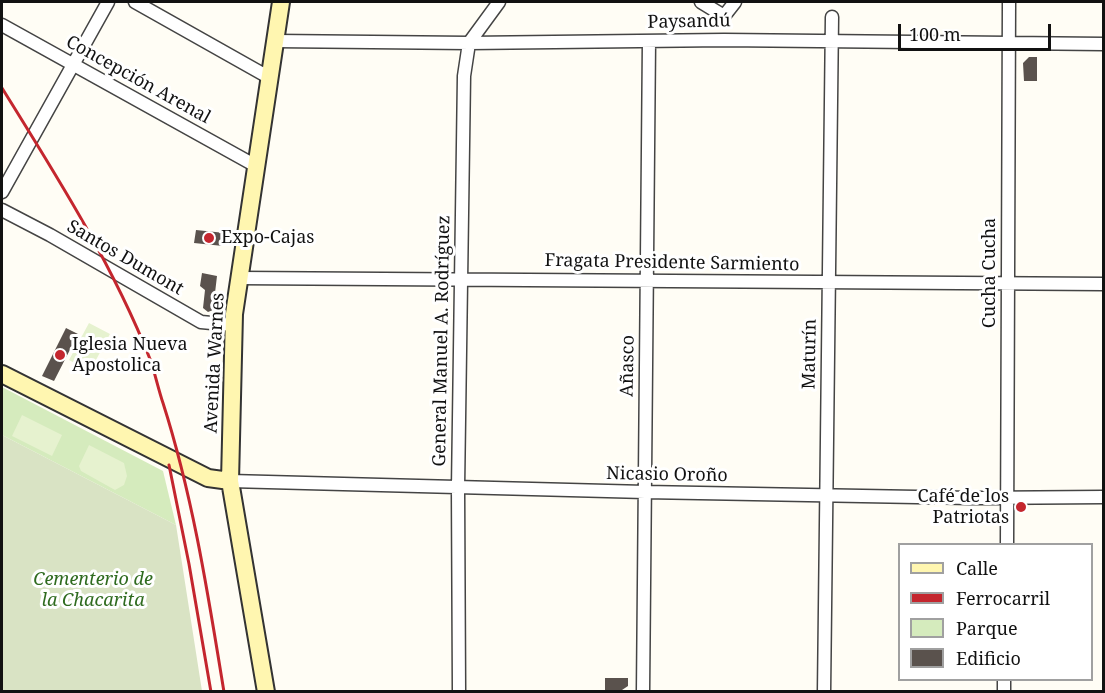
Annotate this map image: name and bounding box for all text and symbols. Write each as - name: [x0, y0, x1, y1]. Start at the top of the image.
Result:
- street label: Paysandú: [647, 10, 731, 34]
- scale bar: [901, 12, 1054, 50]
- text: 100 m: [909, 22, 961, 46]
- street label: Concepción Arenal: [62, 31, 214, 129]
- street label: General Manuel A. Rodríguez: [429, 215, 455, 467]
- street label: Santos Dumont: [63, 216, 187, 300]
- street label: Cucha Cucha: [979, 218, 1001, 328]
- place label: Expo-Cajas: [221, 227, 314, 249]
- marker: Expo-Cajas: [202, 231, 216, 245]
- street label: Fragata Presidente Sarmiento: [544, 250, 800, 276]
- street label: Avenida Warnes: [201, 292, 229, 434]
- street label: Maturín: [799, 319, 821, 389]
- place label: Iglesia Nueva Apostolica: [72, 334, 188, 376]
- street label: Añasco: [617, 335, 639, 397]
- marker: Iglesia Nueva Apostolica: [53, 348, 67, 362]
- street label: Nicasio Oroño: [606, 463, 728, 487]
- place label: Café de los Patriotas: [917, 486, 1009, 528]
- marker: Café de los Patriotas: [1014, 500, 1028, 514]
- legend: [898, 543, 1093, 681]
- text: Calle: [956, 556, 998, 580]
- park label: Cementerio de la Chacarita: [33, 569, 153, 612]
- text: Ferrocarril: [956, 586, 1050, 610]
- text: Parque: [956, 616, 1018, 640]
- text: Edificio: [956, 646, 1021, 670]

